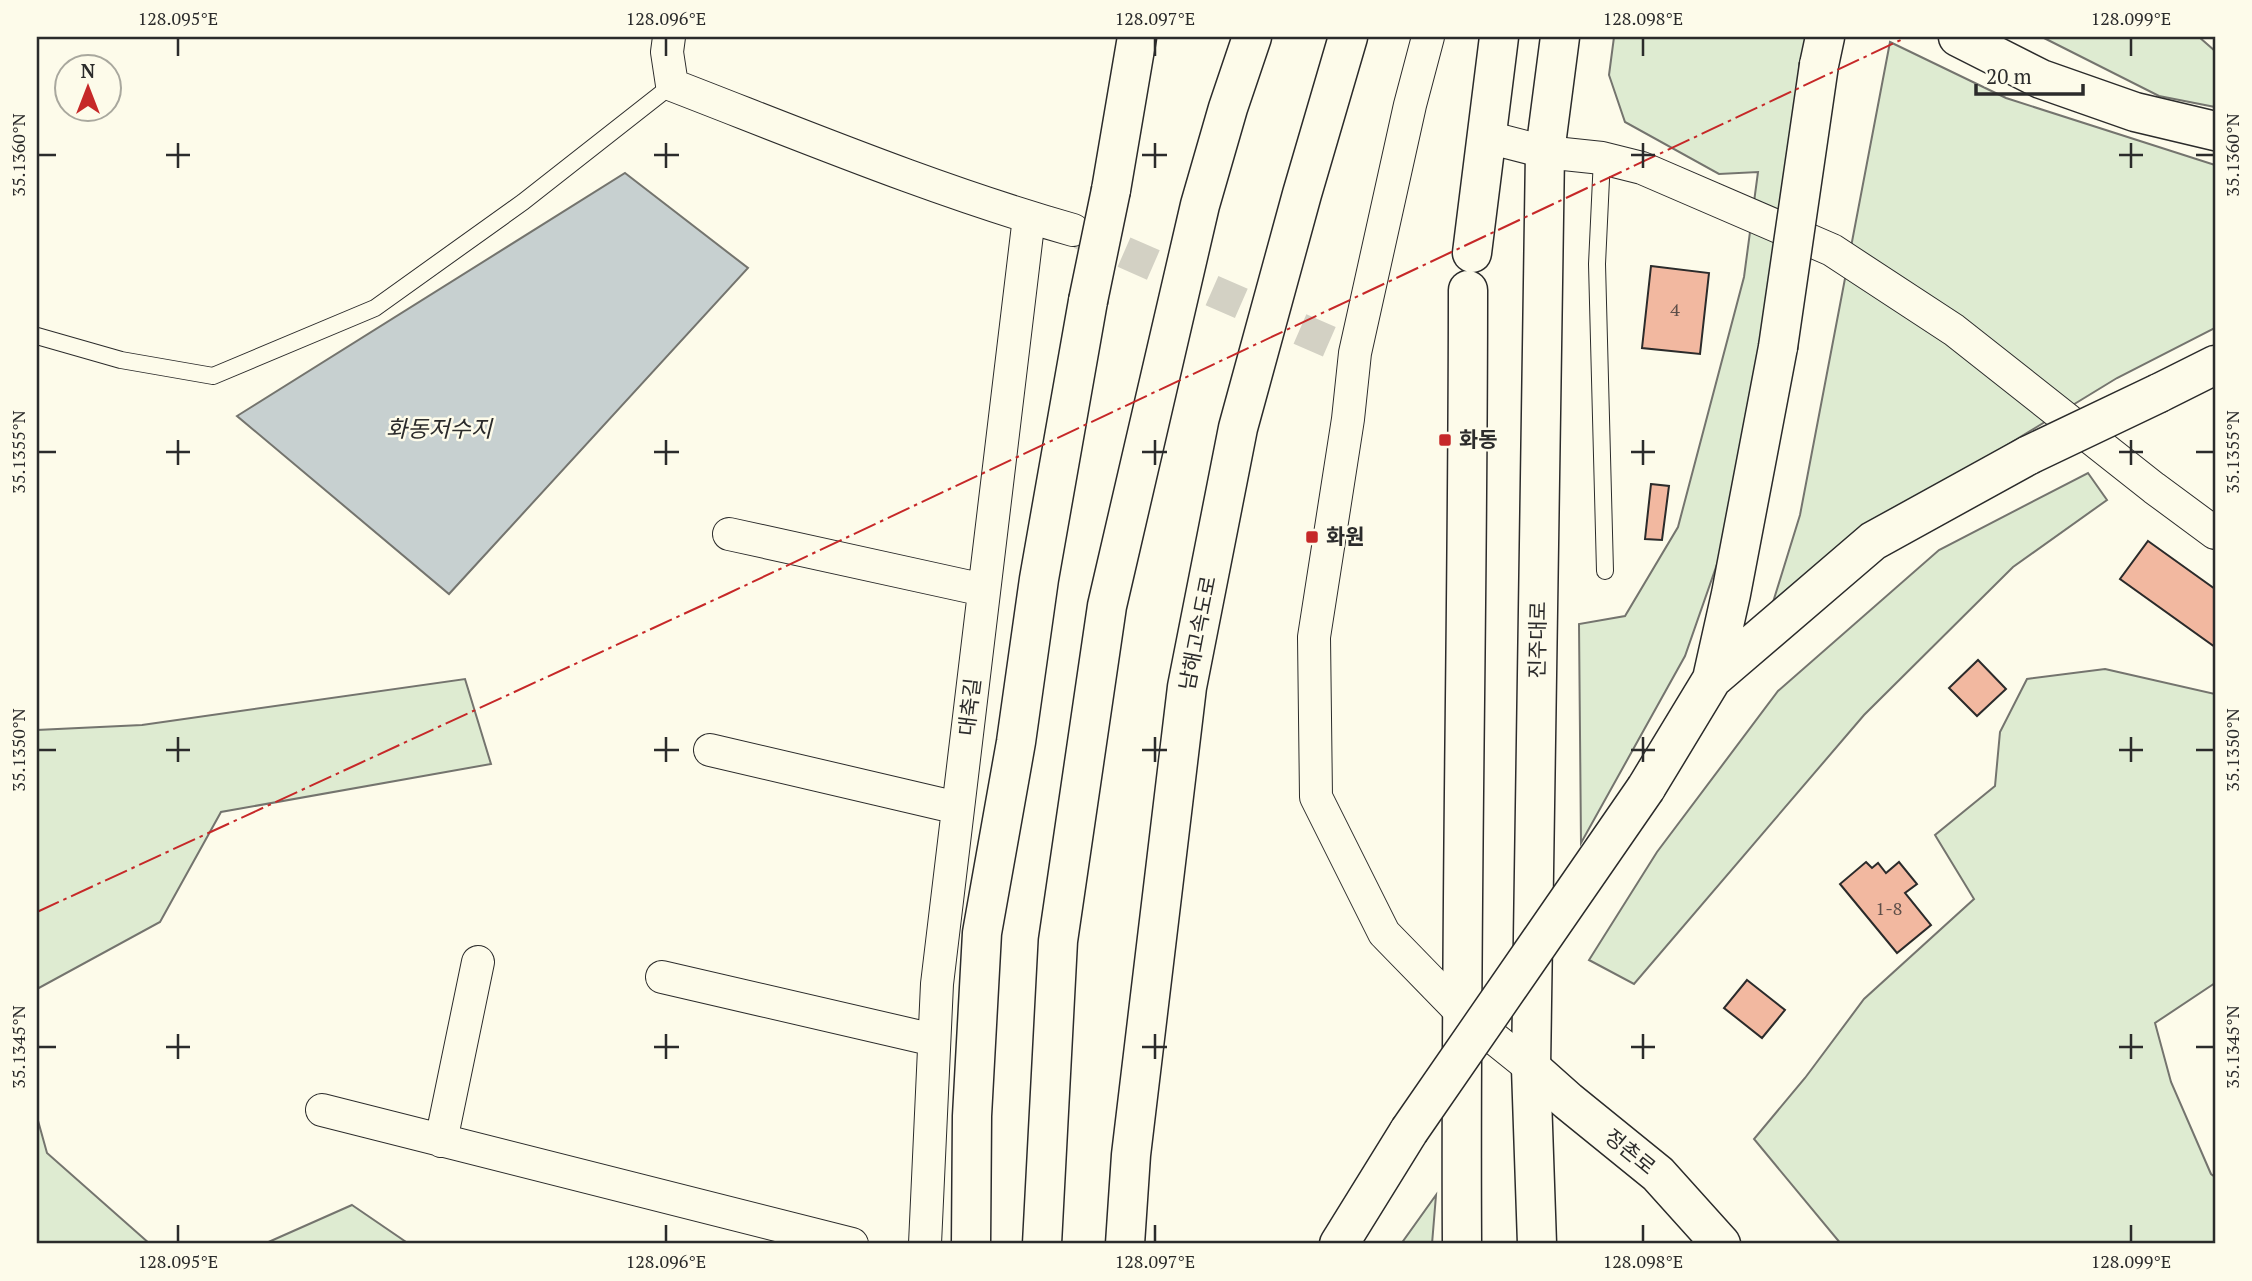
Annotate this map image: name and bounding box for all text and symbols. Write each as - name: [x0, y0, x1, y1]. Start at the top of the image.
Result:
- text: 128.095°E: [138, 6, 218, 30]
- text: 128.096°E: [626, 6, 706, 30]
- text: 128.097°E: [1115, 6, 1195, 30]
- text: 128.098°E: [1603, 6, 1683, 30]
- text: 128.099°E: [2091, 6, 2171, 30]
- north arrow: [52, 52, 122, 122]
- scale bar: [1976, 52, 2082, 96]
- text: N: [81, 58, 96, 83]
- text: 20 m: [1986, 62, 2032, 90]
- text: 35.1360°N: [6, 113, 30, 197]
- text: 35.1360°N: [2220, 113, 2244, 197]
- house number: 4: [1670, 297, 1680, 321]
- text: 35.1355°N: [6, 410, 30, 494]
- text: 35.1355°N: [2220, 410, 2244, 494]
- water label: 화동저수지: [386, 413, 494, 444]
- place label: 화동: [1459, 425, 1498, 453]
- marker: 화동: [1437, 432, 1453, 448]
- place label: 화원: [1326, 522, 1365, 550]
- marker: 화원: [1304, 529, 1320, 545]
- street label: 남해고속도로: [1172, 573, 1222, 692]
- street label: 진주대로: [1522, 601, 1552, 679]
- street label: 대축길: [952, 676, 986, 737]
- text: 35.1350°N: [6, 708, 30, 792]
- text: 35.1350°N: [2220, 708, 2244, 792]
- house number: 1-8: [1876, 896, 1902, 920]
- text: 35.1345°N: [6, 1005, 30, 1089]
- text: 35.1345°N: [2220, 1005, 2244, 1089]
- street label: 정촌로: [1599, 1122, 1662, 1180]
- text: 128.095°E: [138, 1249, 218, 1273]
- text: 128.096°E: [626, 1249, 706, 1273]
- text: 128.097°E: [1115, 1249, 1195, 1273]
- text: 128.098°E: [1603, 1249, 1683, 1273]
- text: 128.099°E: [2091, 1249, 2171, 1273]

